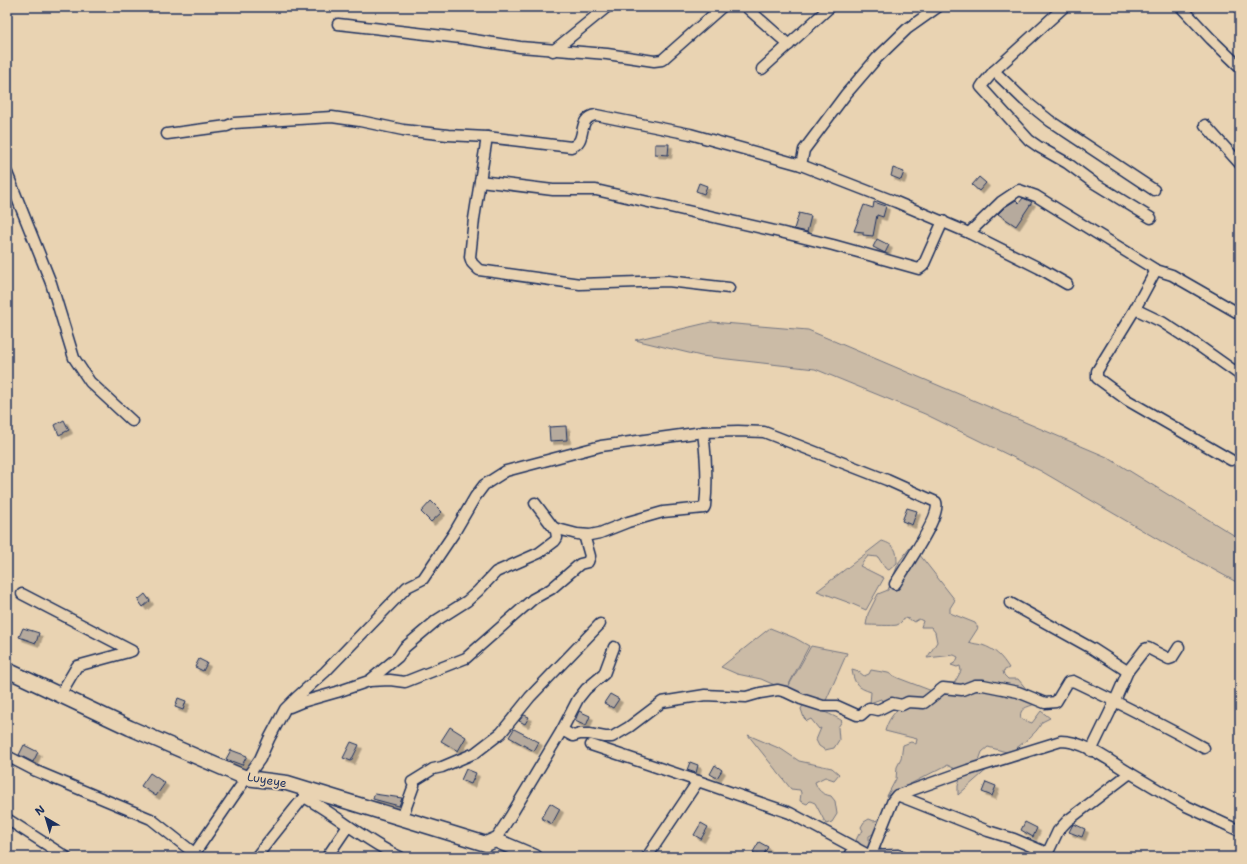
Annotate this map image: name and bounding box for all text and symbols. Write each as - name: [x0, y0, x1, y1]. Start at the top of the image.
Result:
- street label: Luyeye: [246, 769, 288, 791]
- north arrow: [26, 798, 66, 838]
- text: N: [32, 802, 48, 819]

